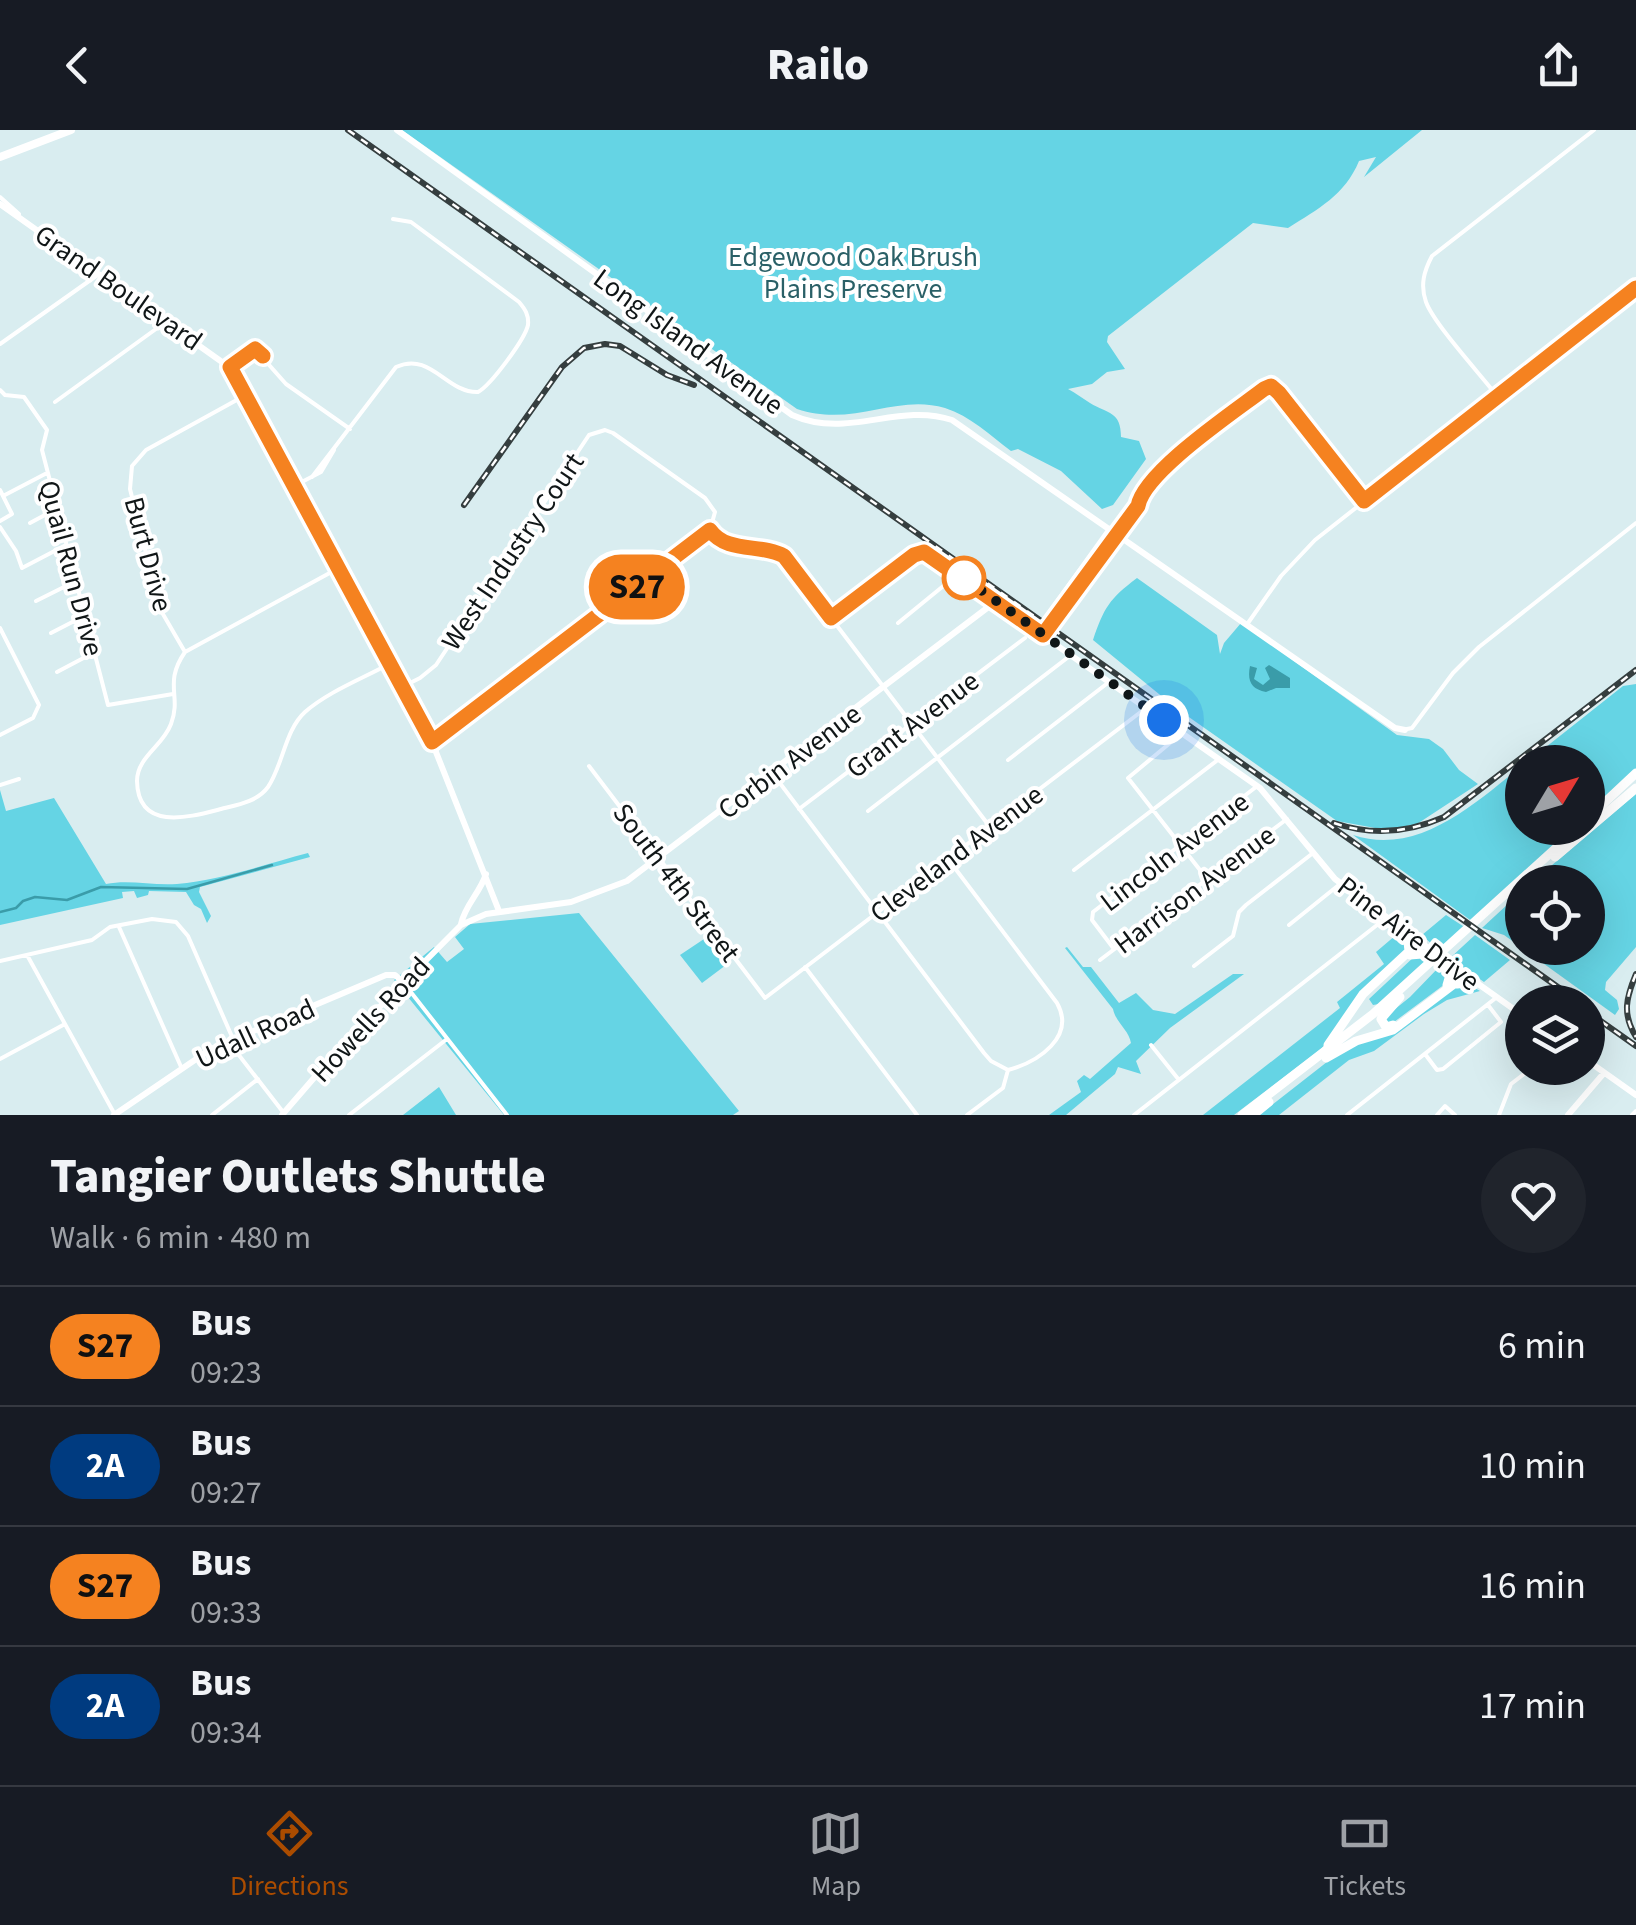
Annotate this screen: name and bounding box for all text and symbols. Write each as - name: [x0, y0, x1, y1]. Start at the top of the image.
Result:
- text: Railo: [767, 33, 869, 97]
- icon: back: [50, 38, 105, 93]
- icon: share: [1531, 38, 1586, 93]
- street label: Grand Boulevard: [26, 215, 210, 361]
- park label: Edgewood Oak Brush Plains Preserve: [728, 237, 978, 309]
- street label: Long Island Avenue: [585, 259, 792, 425]
- street label: West Industry Court: [432, 444, 594, 658]
- street label: Quail Run Drive: [28, 476, 114, 661]
- street label: Burt Drive: [114, 492, 183, 616]
- line badge: S27: [580, 554, 694, 620]
- unlabelled marker: [943, 557, 985, 599]
- text: S27: [609, 562, 665, 612]
- street label: Grant Avenue: [838, 662, 987, 788]
- street label: Corbin Avenue: [709, 695, 870, 829]
- your location: [1139, 695, 1189, 745]
- north arrow: [1505, 745, 1605, 845]
- map controls: [1505, 745, 1605, 1085]
- street label: Cleveland Avenue: [861, 775, 1052, 932]
- street label: Lincoln Avenue: [1092, 782, 1258, 921]
- street label: South 4th Street: [603, 795, 750, 971]
- street label: Harrison Avenue: [1106, 816, 1284, 964]
- button: locate: [1505, 865, 1605, 965]
- street label: Pine Aire Drive: [1329, 867, 1488, 1001]
- street label: Howells Road: [302, 948, 440, 1091]
- button: layers: [1505, 985, 1605, 1085]
- street label: Udall Road: [189, 989, 322, 1079]
- text: Tangier Outlets Shuttle: [50, 1143, 546, 1211]
- button: heart: [1481, 1148, 1586, 1253]
- text: Walk · 6 min · 480 m: [50, 1215, 311, 1261]
- text: Bus: [190, 1296, 251, 1350]
- text: 6 min: [1498, 1319, 1586, 1373]
- text: S27: [77, 1321, 133, 1371]
- text: 09:23: [190, 1350, 262, 1396]
- text: Bus: [190, 1416, 251, 1470]
- text: 10 min: [1479, 1439, 1586, 1493]
- text: 2A: [86, 1441, 124, 1491]
- text: 09:27: [190, 1470, 262, 1516]
- text: Bus: [190, 1536, 251, 1590]
- text: 16 min: [1479, 1559, 1586, 1613]
- text: S27: [77, 1561, 133, 1611]
- text: 09:33: [190, 1590, 262, 1636]
- text: Bus: [190, 1656, 251, 1710]
- text: 17 min: [1479, 1679, 1586, 1733]
- text: 2A: [86, 1681, 124, 1731]
- text: 09:34: [190, 1710, 262, 1756]
- tab: Directions: [230, 1806, 348, 1906]
- tab: Map: [808, 1806, 863, 1906]
- tab: Tickets: [1323, 1806, 1406, 1906]

